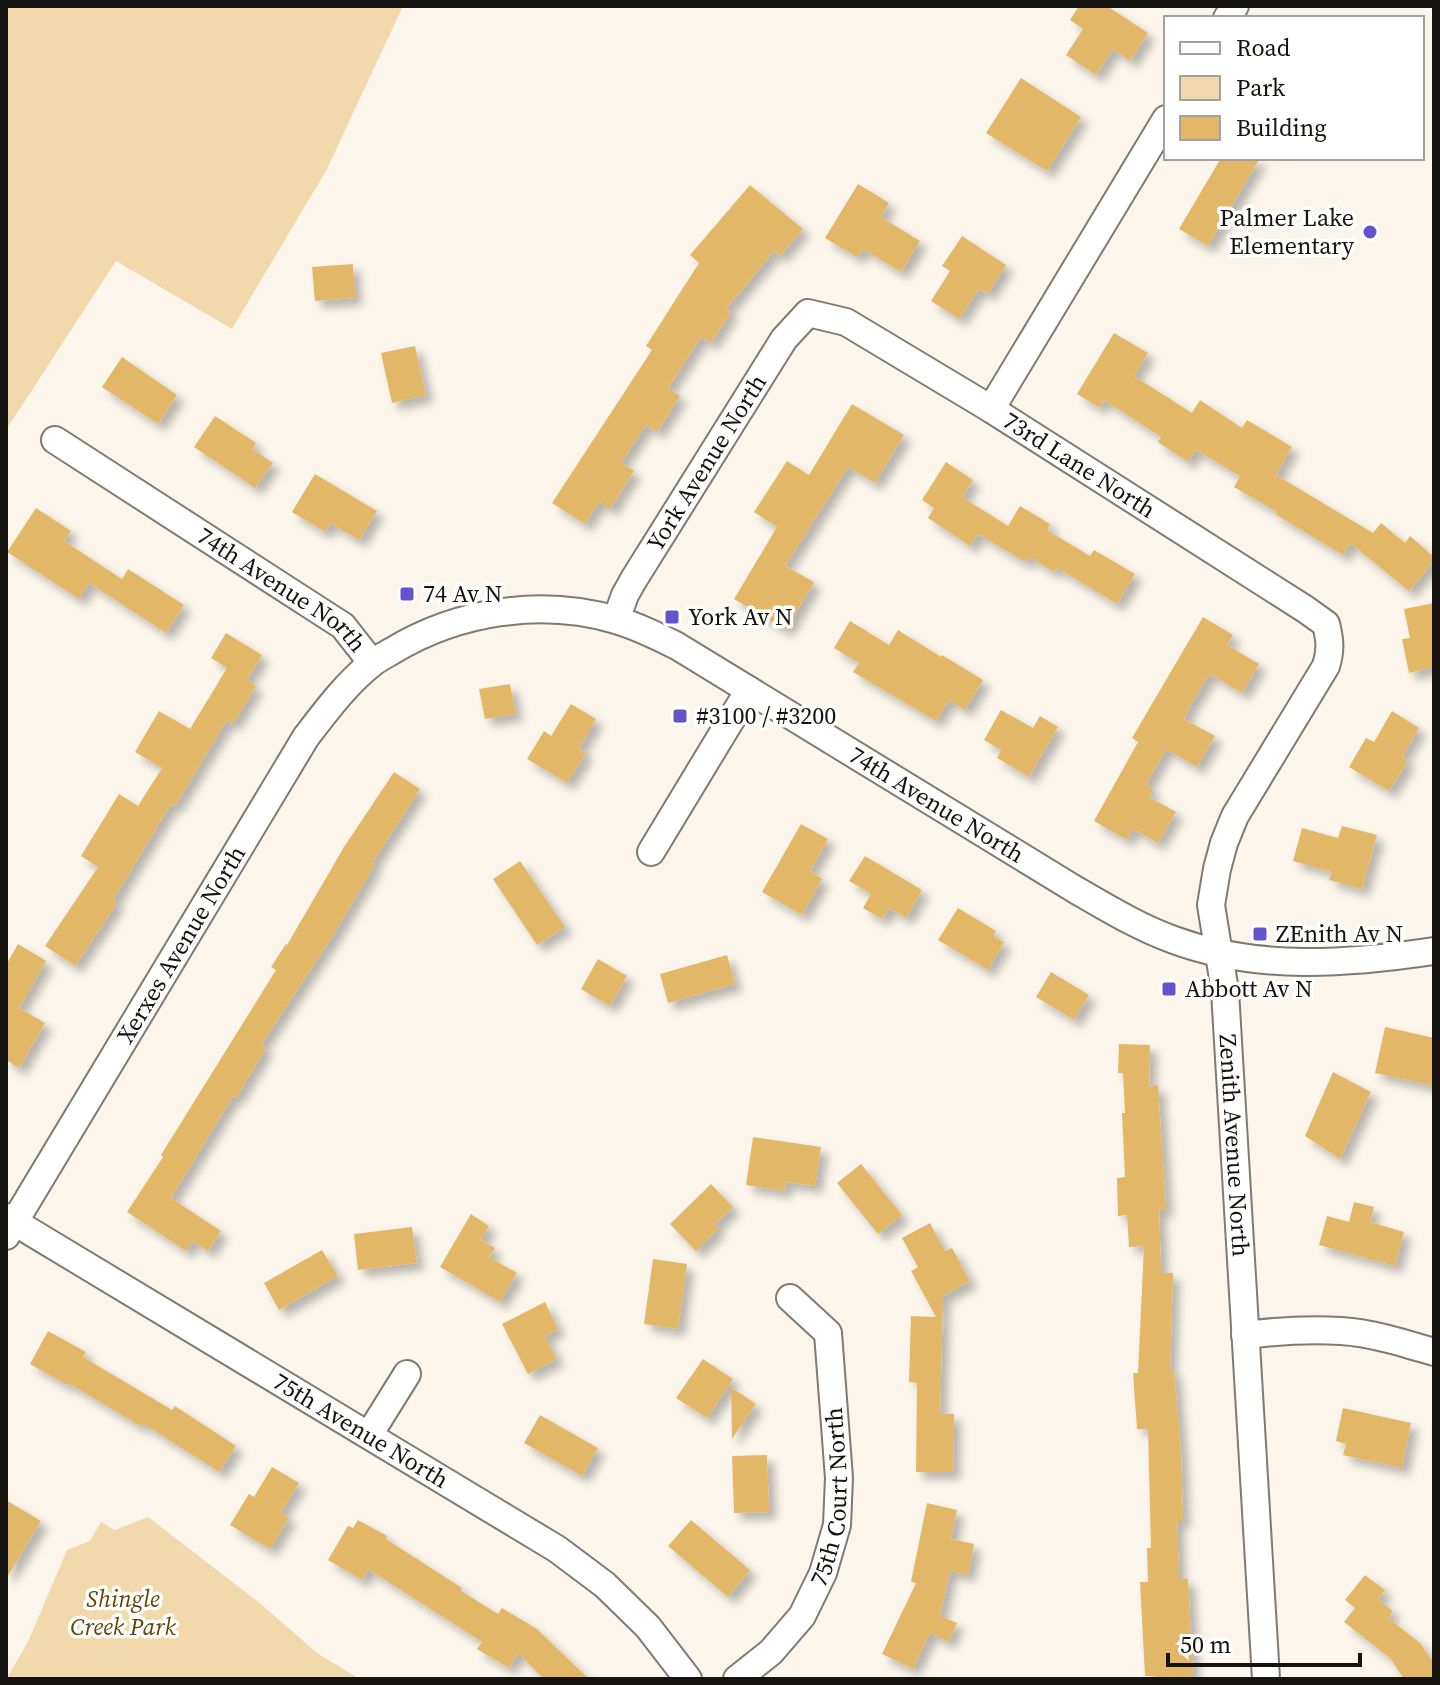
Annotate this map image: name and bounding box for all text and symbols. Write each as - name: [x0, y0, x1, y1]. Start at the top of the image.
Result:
- legend: [1164, 16, 1424, 160]
- text: Road: [1236, 31, 1291, 64]
- text: Park: [1236, 71, 1286, 104]
- text: Building: [1236, 111, 1327, 144]
- place label: Palmer Lake Elementary: [1219, 201, 1355, 262]
- marker: Palmer Lake Elementary: [1361, 223, 1379, 241]
- street label: York Avenue North: [639, 368, 774, 557]
- street label: 73rd Lane North: [997, 404, 1162, 526]
- street label: 74th Avenue North: [191, 519, 374, 659]
- place label: 74 Av N: [423, 577, 502, 610]
- marker: 74 Av N: [398, 585, 416, 603]
- place label: York Av N: [688, 600, 793, 633]
- marker: York Av N: [663, 608, 681, 626]
- place label: #3100 / #3200: [696, 699, 836, 732]
- marker: #3100 / #3200: [671, 707, 689, 725]
- street label: 74th Avenue North: [843, 738, 1030, 870]
- street label: Xerxes Avenue North: [109, 839, 253, 1049]
- place label: ZEnith Av N: [1276, 917, 1403, 950]
- marker: ZEnith Av N: [1251, 925, 1269, 943]
- place label: Abbott Av N: [1185, 972, 1313, 1005]
- marker: Abbott Av N: [1160, 980, 1178, 998]
- street label: Zenith Avenue North: [1212, 1033, 1258, 1258]
- street label: 75th Avenue North: [267, 1365, 455, 1496]
- street label: 75th Court North: [802, 1406, 855, 1592]
- park label: Shingle Creek Park: [70, 1582, 176, 1643]
- scale bar: [1168, 1617, 1360, 1667]
- text: 50 m: [1180, 1628, 1231, 1661]

